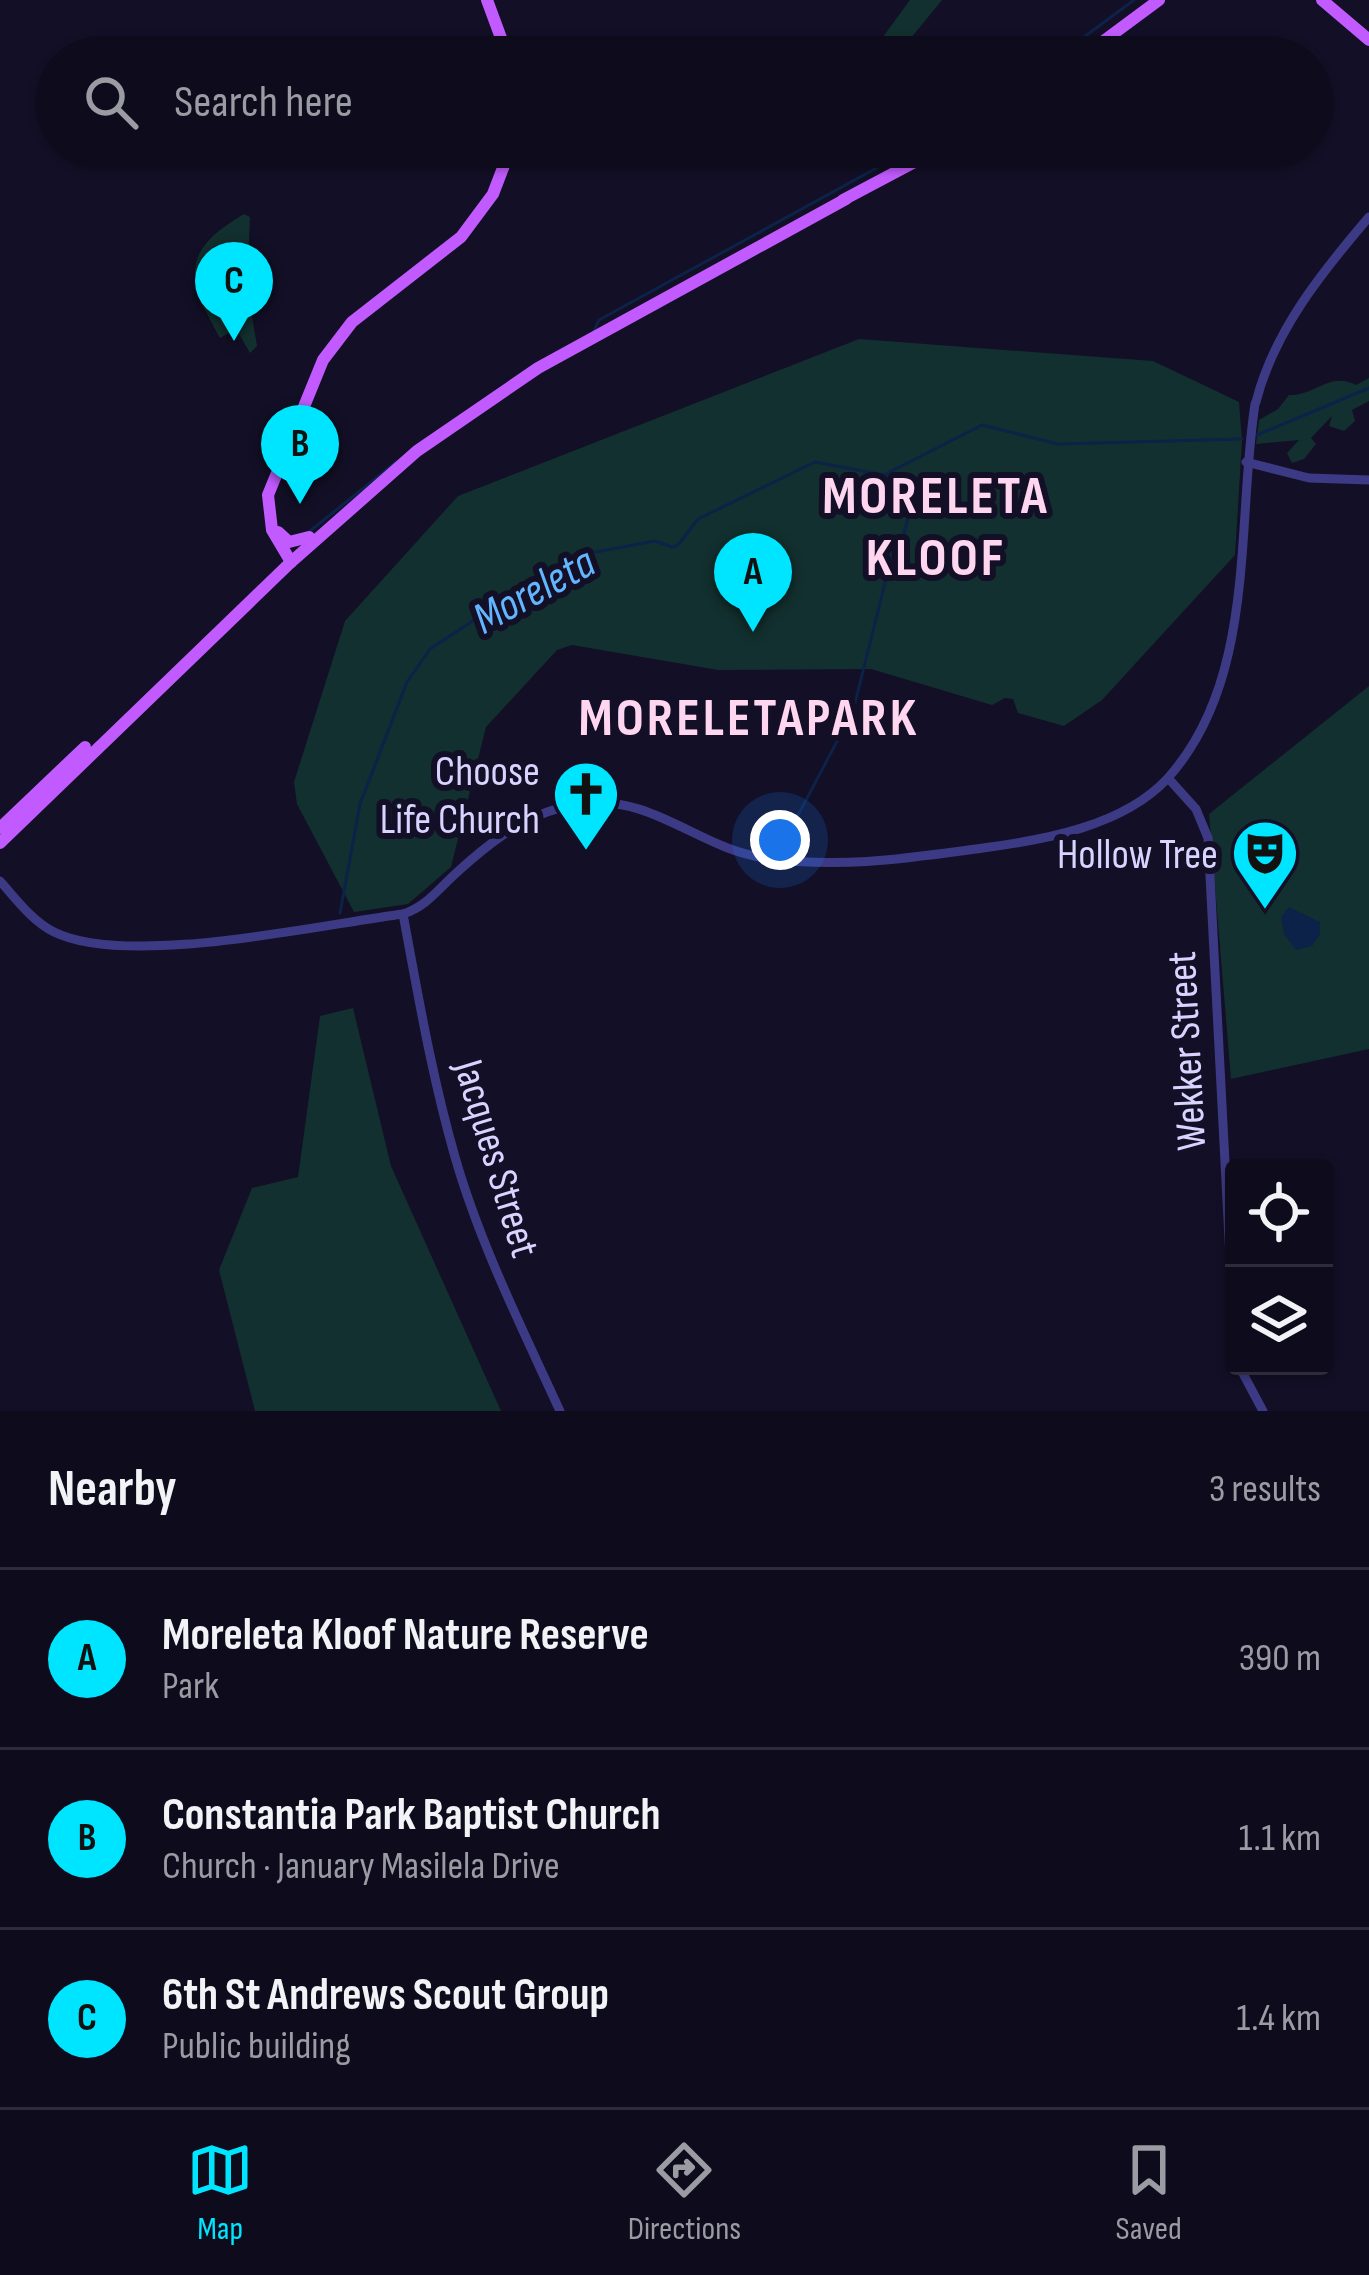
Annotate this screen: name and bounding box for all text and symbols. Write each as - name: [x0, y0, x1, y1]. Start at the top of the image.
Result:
- search box: [36, 36, 1333, 168]
- icon: search: [78, 69, 144, 135]
- text: Search here: [174, 75, 353, 130]
- pin: C: [195, 242, 273, 341]
- pin: B: [261, 405, 339, 504]
- district label: MORELETA KLOOF: [822, 464, 1050, 591]
- pin: A: [714, 533, 792, 632]
- water label: Moreleta: [464, 535, 605, 647]
- district label: MORELETAPARK: [579, 686, 919, 751]
- place label: Choose Life Church: [380, 747, 540, 846]
- church icon: Choose Life Church: [551, 759, 621, 853]
- your location: [750, 810, 810, 870]
- theatre icon: Hollow Tree: [1230, 818, 1300, 912]
- place label: Hollow Tree: [1057, 830, 1218, 881]
- street label: Wekker Street: [1157, 950, 1218, 1152]
- street label: Jacques Street: [441, 1053, 550, 1264]
- map controls: [1225, 1159, 1333, 1375]
- button: locate: [1225, 1159, 1333, 1267]
- button: layers: [1225, 1267, 1333, 1375]
- text: Nearby: [48, 1459, 177, 1520]
- text: 3 results: [1209, 1466, 1321, 1513]
- text: Moreleta Kloof Nature Reserve: [162, 1608, 649, 1663]
- text: A: [78, 1635, 96, 1682]
- text: 390 m: [1239, 1635, 1321, 1682]
- text: Park: [162, 1663, 219, 1710]
- text: Constantia Park Baptist Church: [162, 1788, 661, 1843]
- text: B: [78, 1815, 96, 1862]
- text: 1.1 km: [1239, 1815, 1321, 1862]
- text: Church · January Masilela Drive: [162, 1843, 560, 1890]
- text: 6th St Andrews Scout Group: [162, 1968, 609, 2023]
- text: C: [77, 1995, 97, 2042]
- text: 1.4 km: [1237, 1995, 1321, 2042]
- text: Public building: [162, 2023, 351, 2070]
- tab: Map: [187, 2137, 253, 2249]
- tab: Directions: [628, 2137, 741, 2249]
- tab: Saved: [1116, 2137, 1182, 2249]

